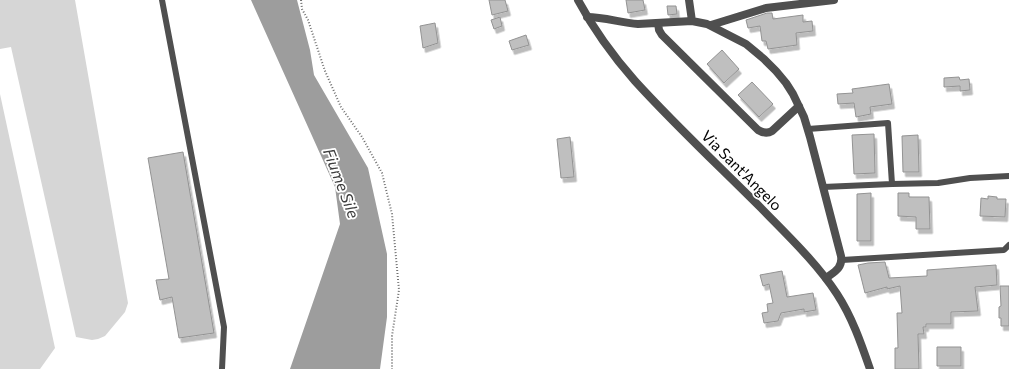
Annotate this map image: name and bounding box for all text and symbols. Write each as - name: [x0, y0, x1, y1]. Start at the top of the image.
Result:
- street label: Via Sant'Angelo: [698, 126, 786, 214]
- water label: Fiume Sile: [320, 145, 364, 221]

